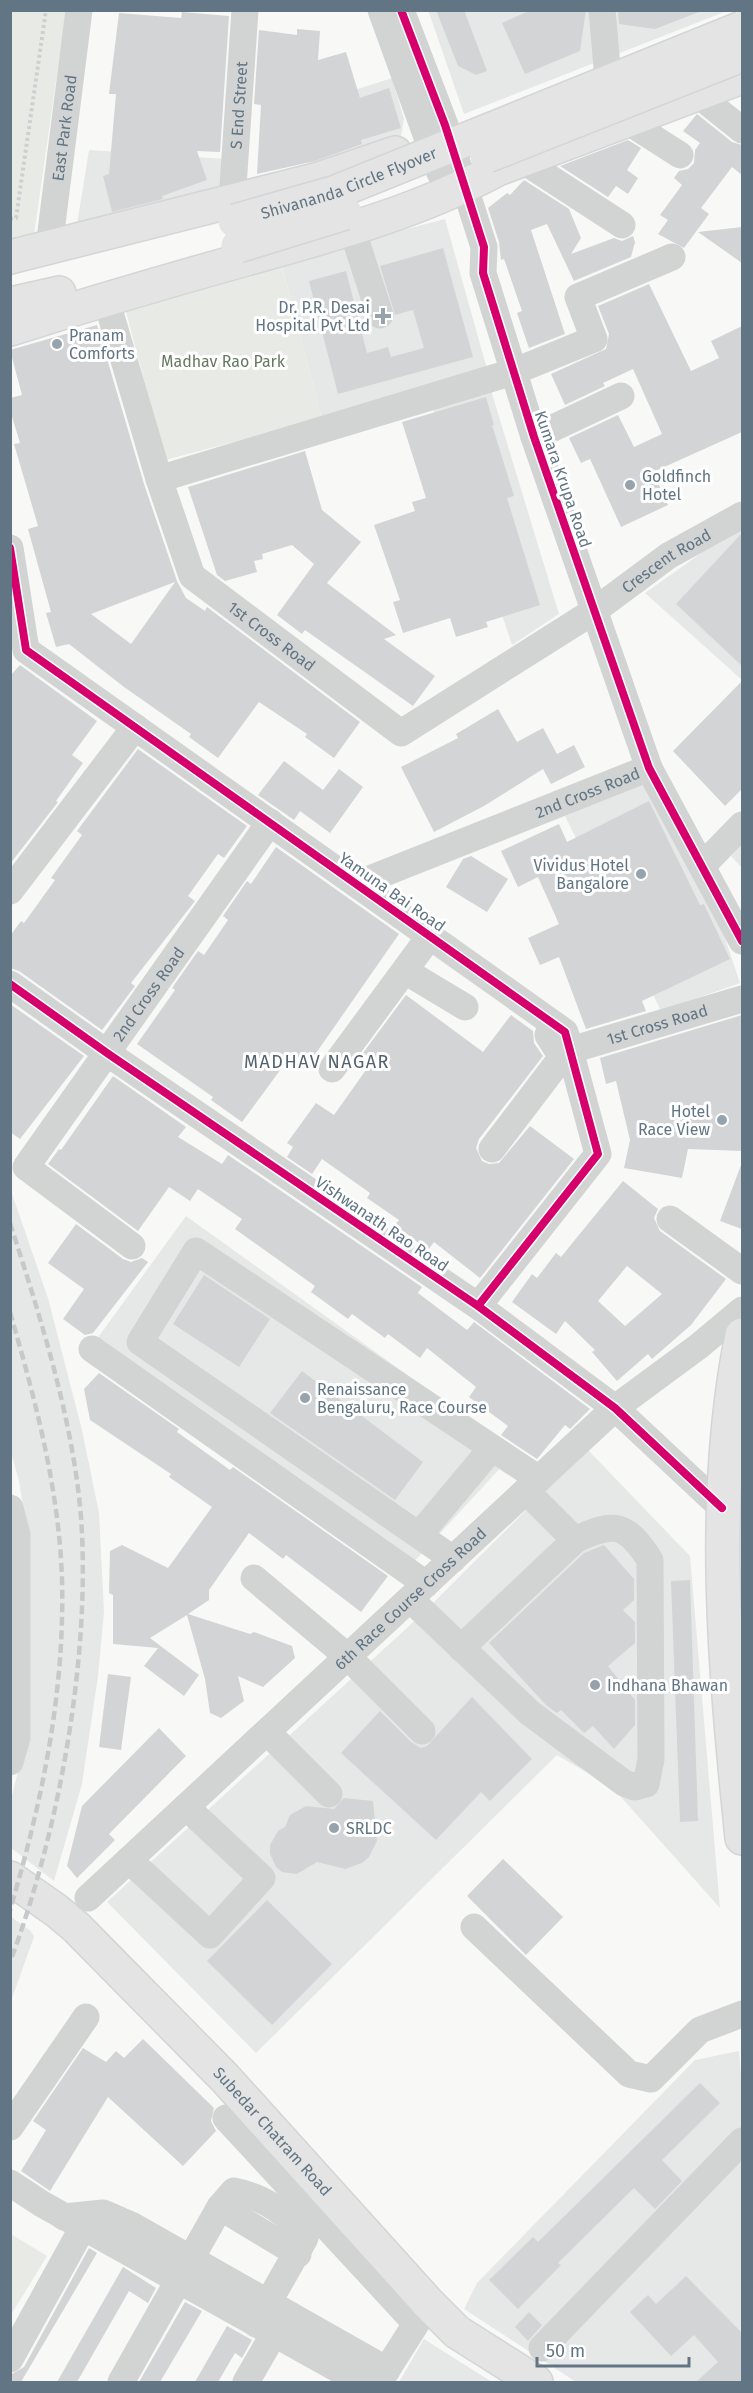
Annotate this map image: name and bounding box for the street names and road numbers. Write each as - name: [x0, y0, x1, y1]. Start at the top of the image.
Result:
- street label: S End Street: [226, 60, 251, 150]
- street label: East Park Road: [48, 74, 80, 182]
- street label: Shivananda Circle Flyover: [259, 143, 440, 223]
- street label: Kumara Krupa Road: [531, 408, 595, 550]
- street label: Crescent Road: [618, 525, 714, 597]
- street label: 1st Cross Road: [224, 597, 319, 675]
- street label: 2nd Cross Road: [532, 763, 643, 822]
- street label: Yamuna Bai Road: [335, 848, 449, 936]
- street label: 2nd Cross Road: [109, 943, 188, 1045]
- street label: 1st Cross Road: [605, 1000, 710, 1048]
- street label: Vishwanath Rao Road: [312, 1172, 452, 1276]
- street label: 6th Race Course Cross Road: [331, 1523, 490, 1673]
- street label: Subedar Chatram Road: [210, 2063, 336, 2200]

